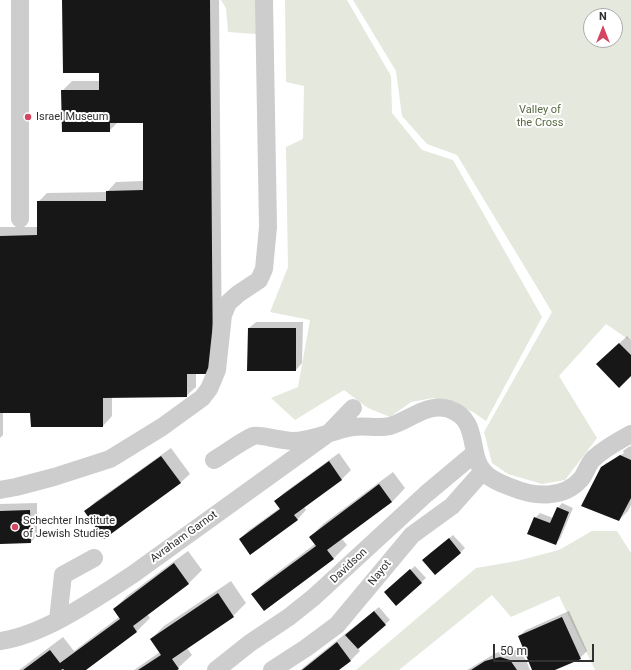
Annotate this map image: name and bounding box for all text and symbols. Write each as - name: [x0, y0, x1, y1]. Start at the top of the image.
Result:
- north arrow: [583, 8, 623, 48]
- text: N: [599, 10, 607, 23]
- park label: Valley of the Cross: [517, 103, 563, 129]
- place label: Israel Museum: [36, 110, 108, 124]
- marker: Israel Museum: [23, 112, 33, 122]
- street label: Avraham Garnot: [148, 508, 220, 566]
- place label: Schechter Institute of Jewish Studies: [23, 514, 115, 540]
- marker: Schechter Institute of Jewish Studies: [10, 522, 20, 532]
- street label: Davidson: [328, 546, 370, 586]
- street label: Nayot: [366, 558, 394, 588]
- scale bar: [495, 636, 596, 662]
- text: 50 m: [500, 644, 527, 658]

